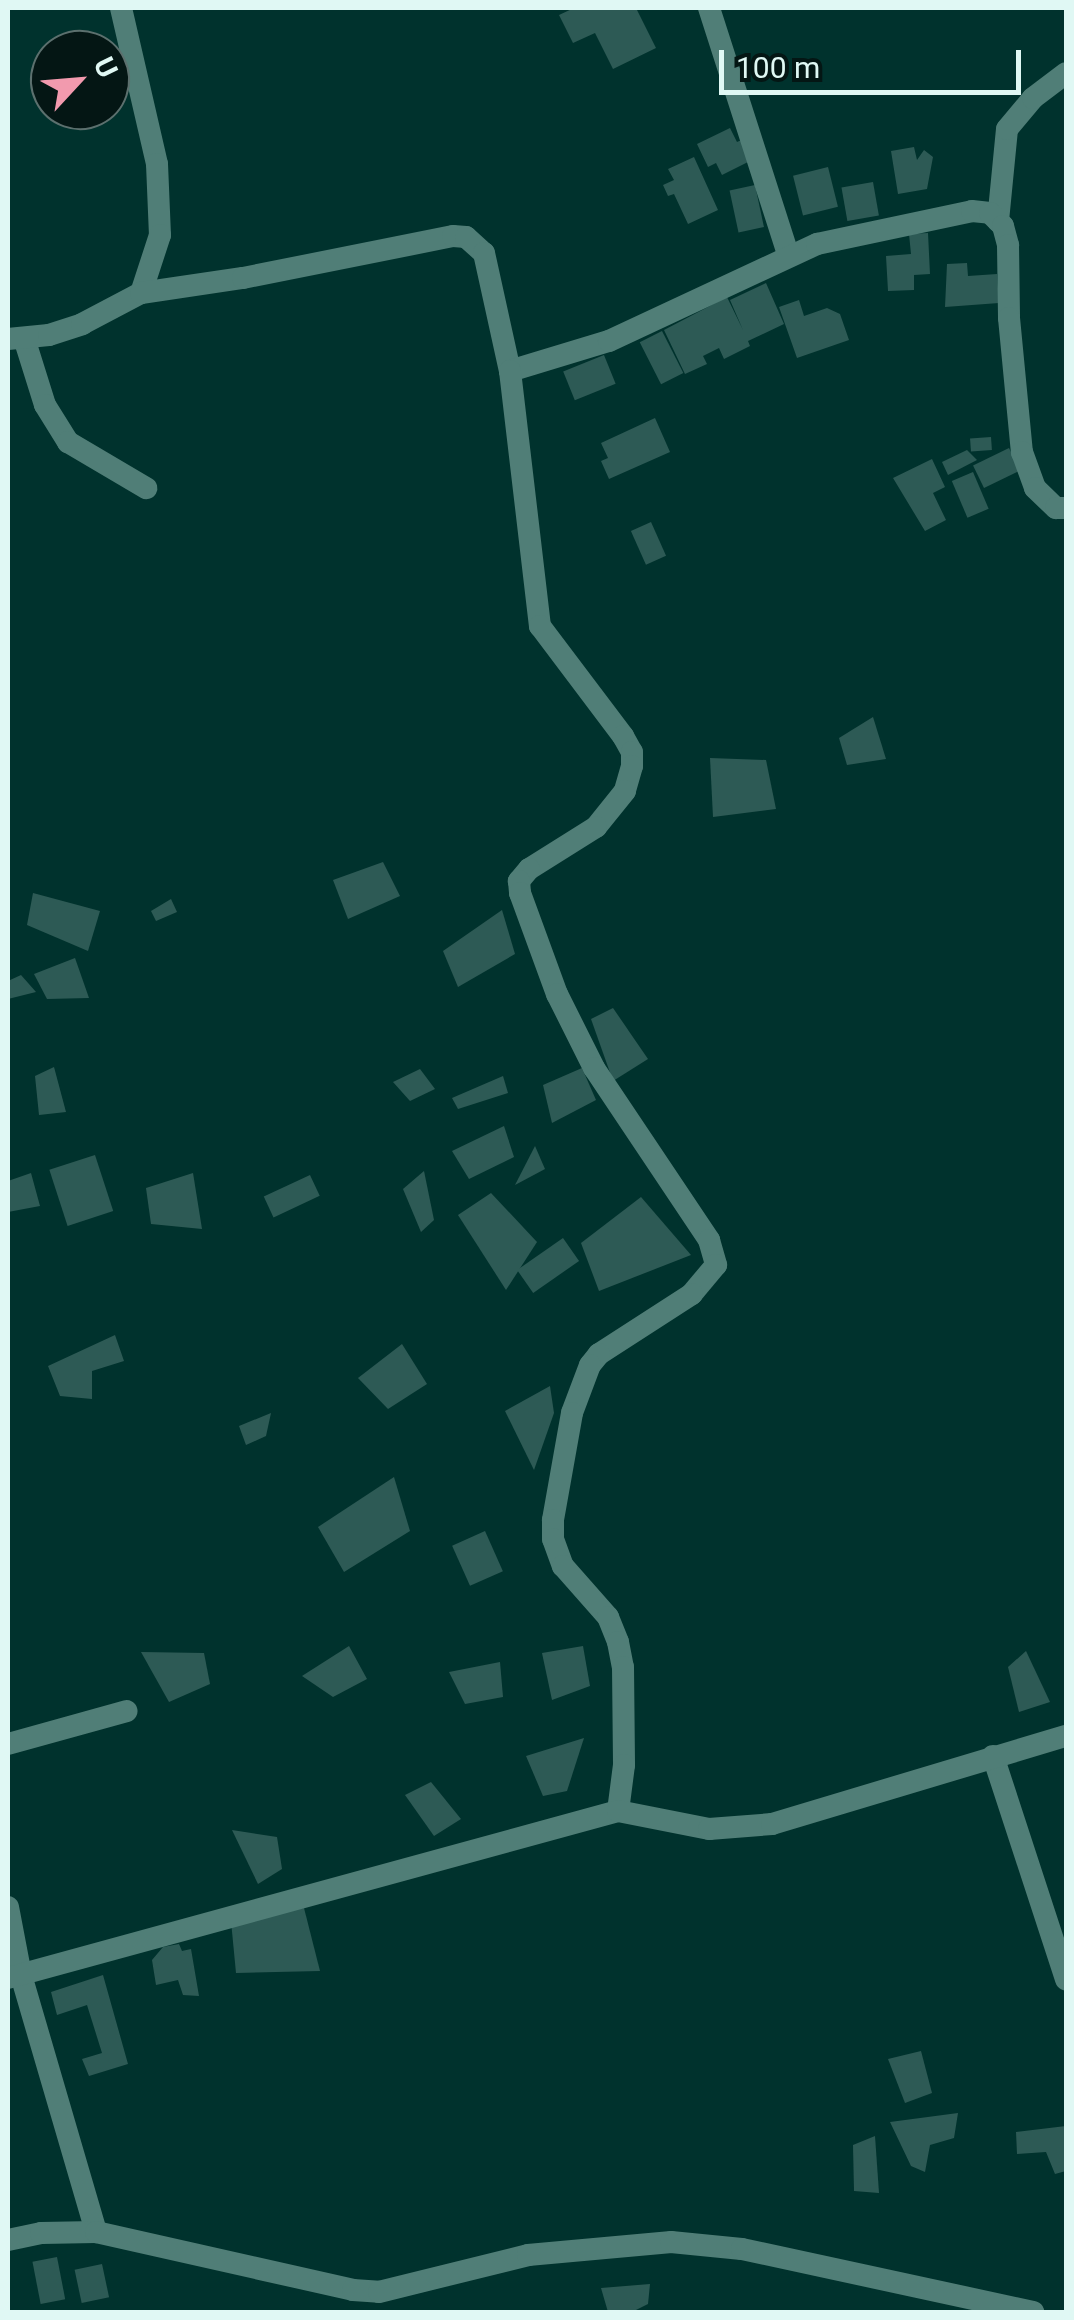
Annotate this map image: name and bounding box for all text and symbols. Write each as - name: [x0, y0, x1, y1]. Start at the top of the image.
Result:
- north arrow: [30, 30, 130, 130]
- scale bar: [724, 30, 1026, 92]
- text: 100 m: [736, 50, 820, 85]
- text: U: [87, 52, 124, 83]

